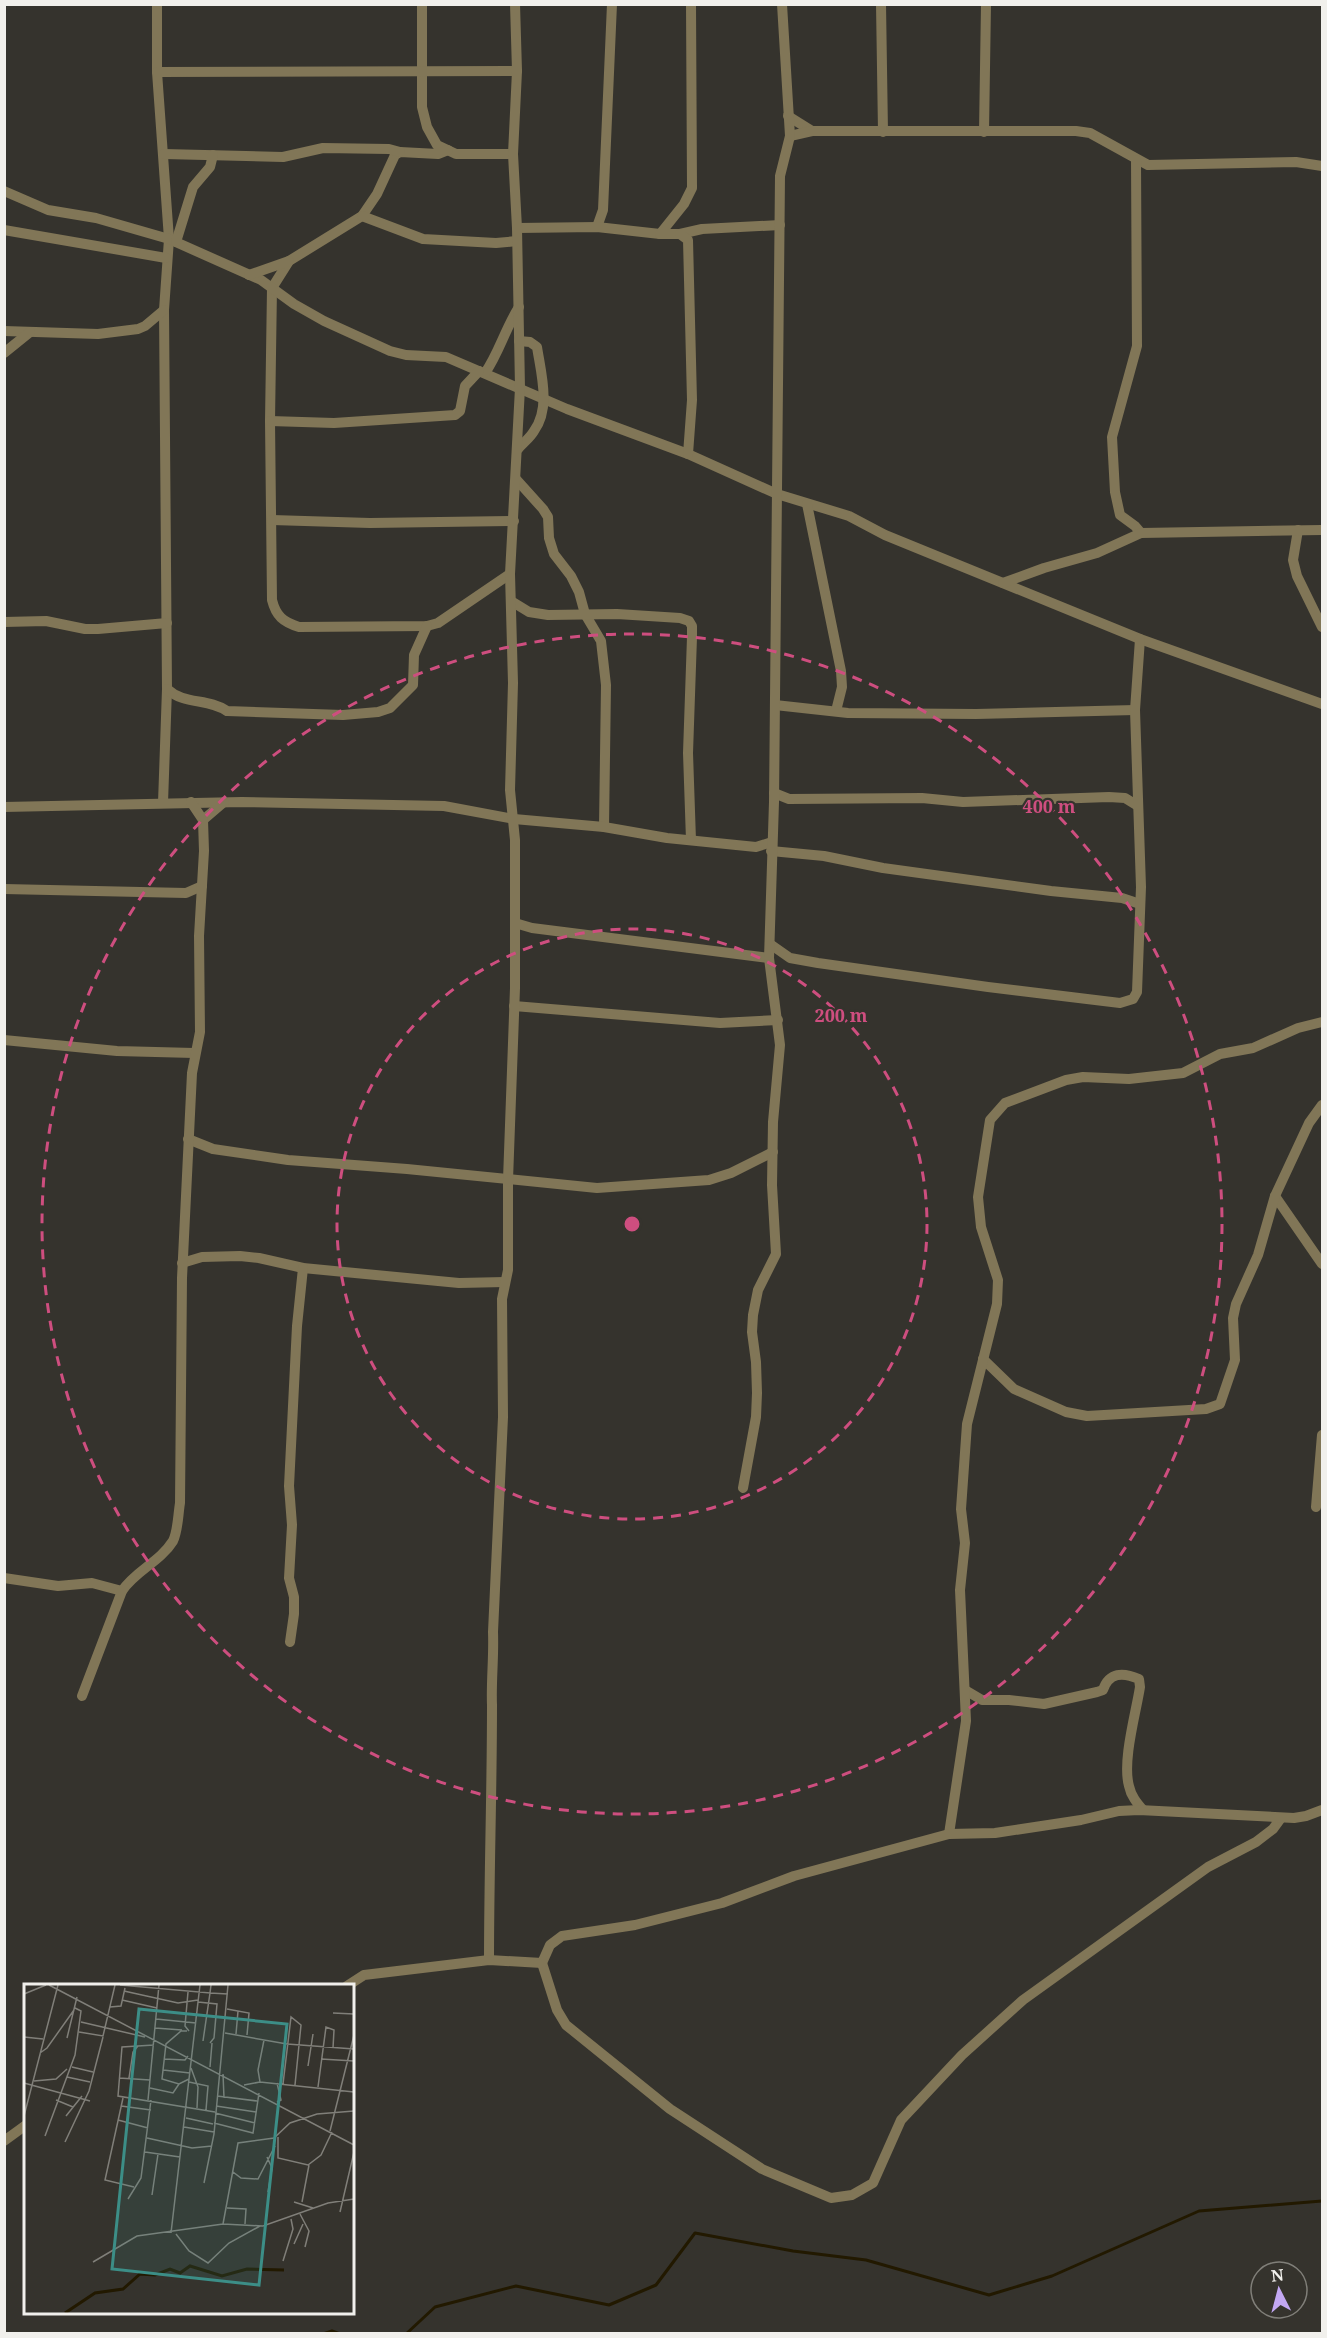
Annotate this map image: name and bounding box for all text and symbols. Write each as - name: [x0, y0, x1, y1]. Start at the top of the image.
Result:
- text: 400 m: [1023, 794, 1076, 818]
- text: 200 m: [815, 1003, 868, 1027]
- centre of rings: [622, 1214, 642, 1234]
- inset map: [24, 1984, 354, 2314]
- north arrow: [1249, 2260, 1309, 2320]
- text: N: [1270, 2263, 1285, 2287]

